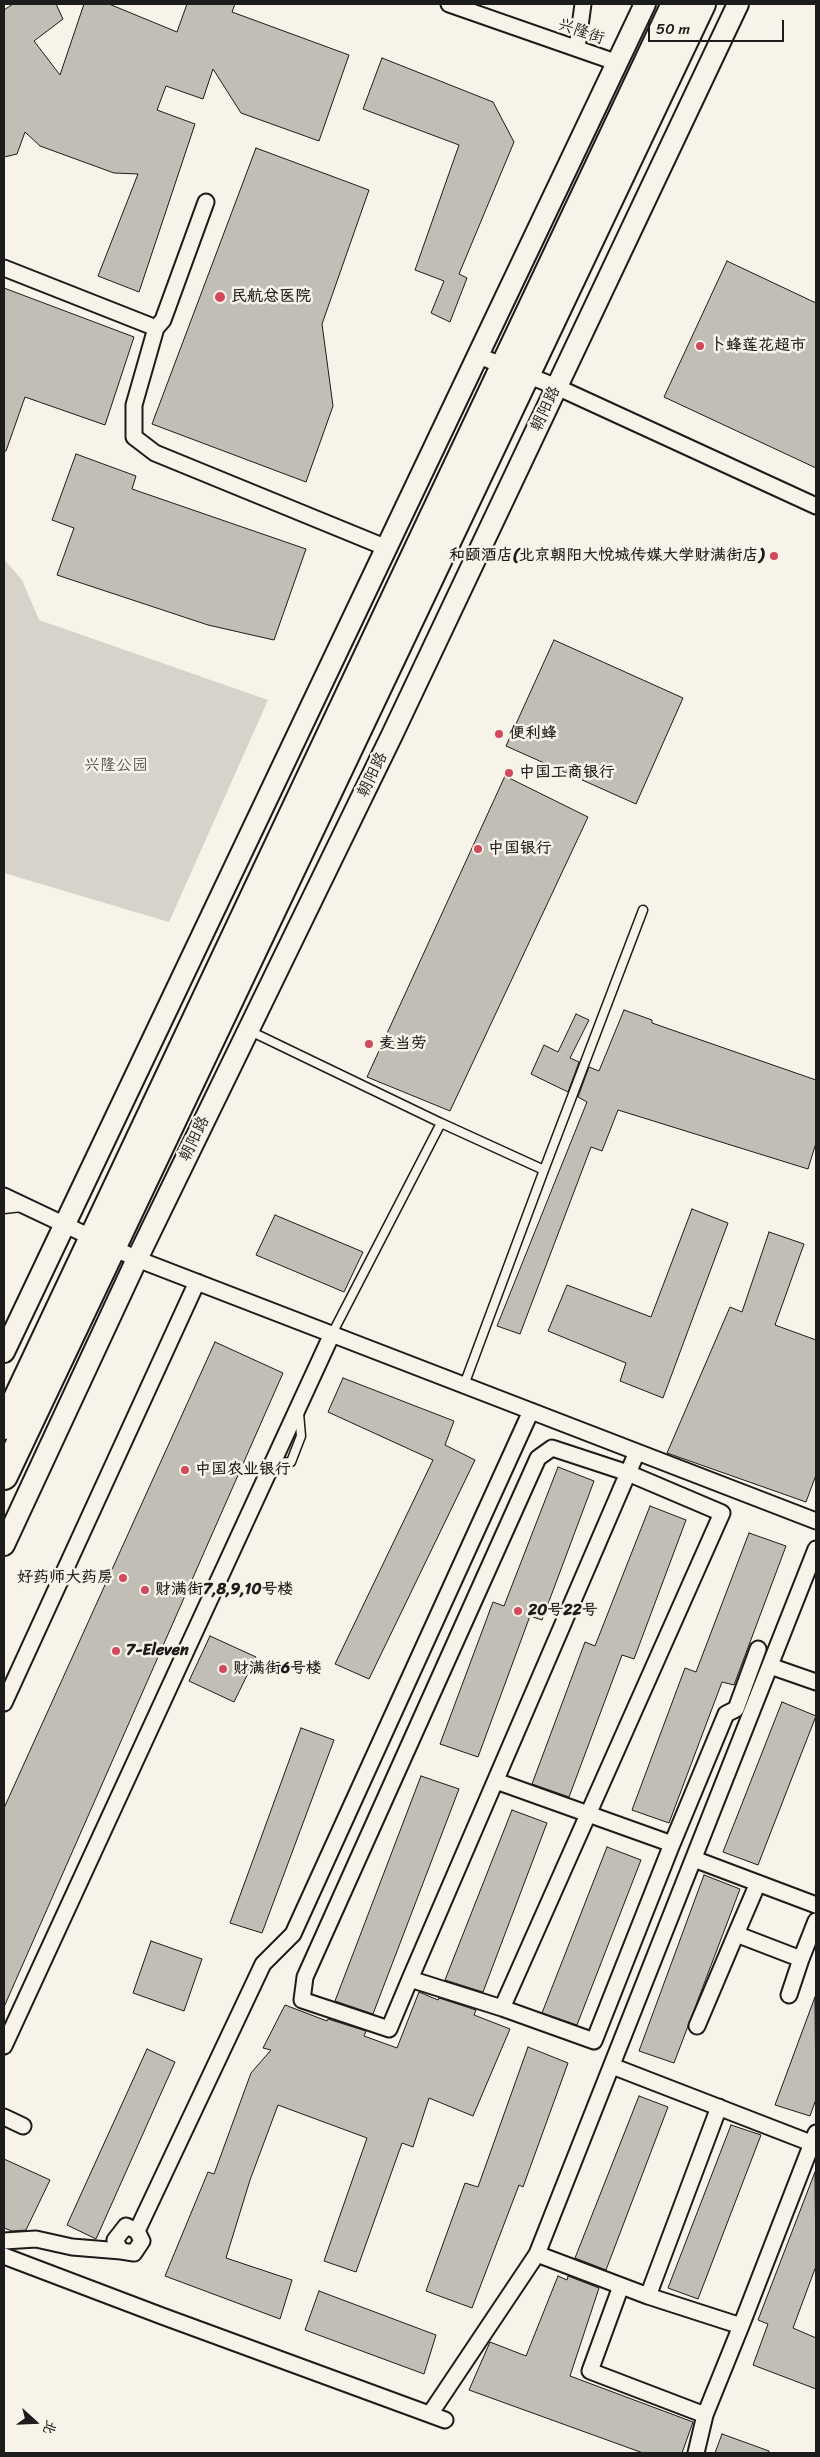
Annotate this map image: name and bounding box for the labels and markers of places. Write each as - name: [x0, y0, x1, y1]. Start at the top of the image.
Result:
- place label: 民航总医院: [231, 287, 311, 307]
- marker: 民航总医院: [213, 290, 227, 304]
- place label: 卜蜂莲花超市: [710, 336, 806, 356]
- marker: 卜蜂莲花超市: [694, 340, 706, 352]
- place label: 和颐酒店(北京朝阳大悦城传媒大学财满街店): [449, 546, 764, 566]
- marker: 和颐酒店(北京朝阳大悦城传媒大学财满街店): [768, 550, 780, 562]
- place label: 便利蜂: [509, 724, 557, 744]
- marker: 便利蜂: [493, 728, 505, 740]
- place label: 中国工商银行: [519, 763, 615, 783]
- marker: 中国工商银行: [503, 767, 515, 779]
- place label: 中国银行: [488, 839, 552, 859]
- marker: 中国银行: [472, 843, 484, 855]
- place label: 麦当劳: [379, 1034, 427, 1054]
- marker: 麦当劳: [363, 1038, 375, 1050]
- place label: 中国农业银行: [195, 1460, 291, 1480]
- marker: 中国农业银行: [179, 1464, 191, 1476]
- place label: 好药师大药房: [17, 1568, 113, 1588]
- marker: 好药师大药房: [117, 1572, 129, 1584]
- place label: 财满街7,8,9,10号楼: [155, 1580, 293, 1600]
- marker: 财满街7,8,9,10号楼: [139, 1584, 151, 1596]
- place label: 20号22号: [528, 1601, 598, 1621]
- marker: 20号22号: [512, 1605, 524, 1617]
- place label: 7-Eleven: [126, 1641, 189, 1661]
- marker: 7-Eleven: [110, 1645, 122, 1657]
- place label: 财满街6号楼: [233, 1659, 322, 1679]
- marker: 财满街6号楼: [217, 1663, 229, 1675]

